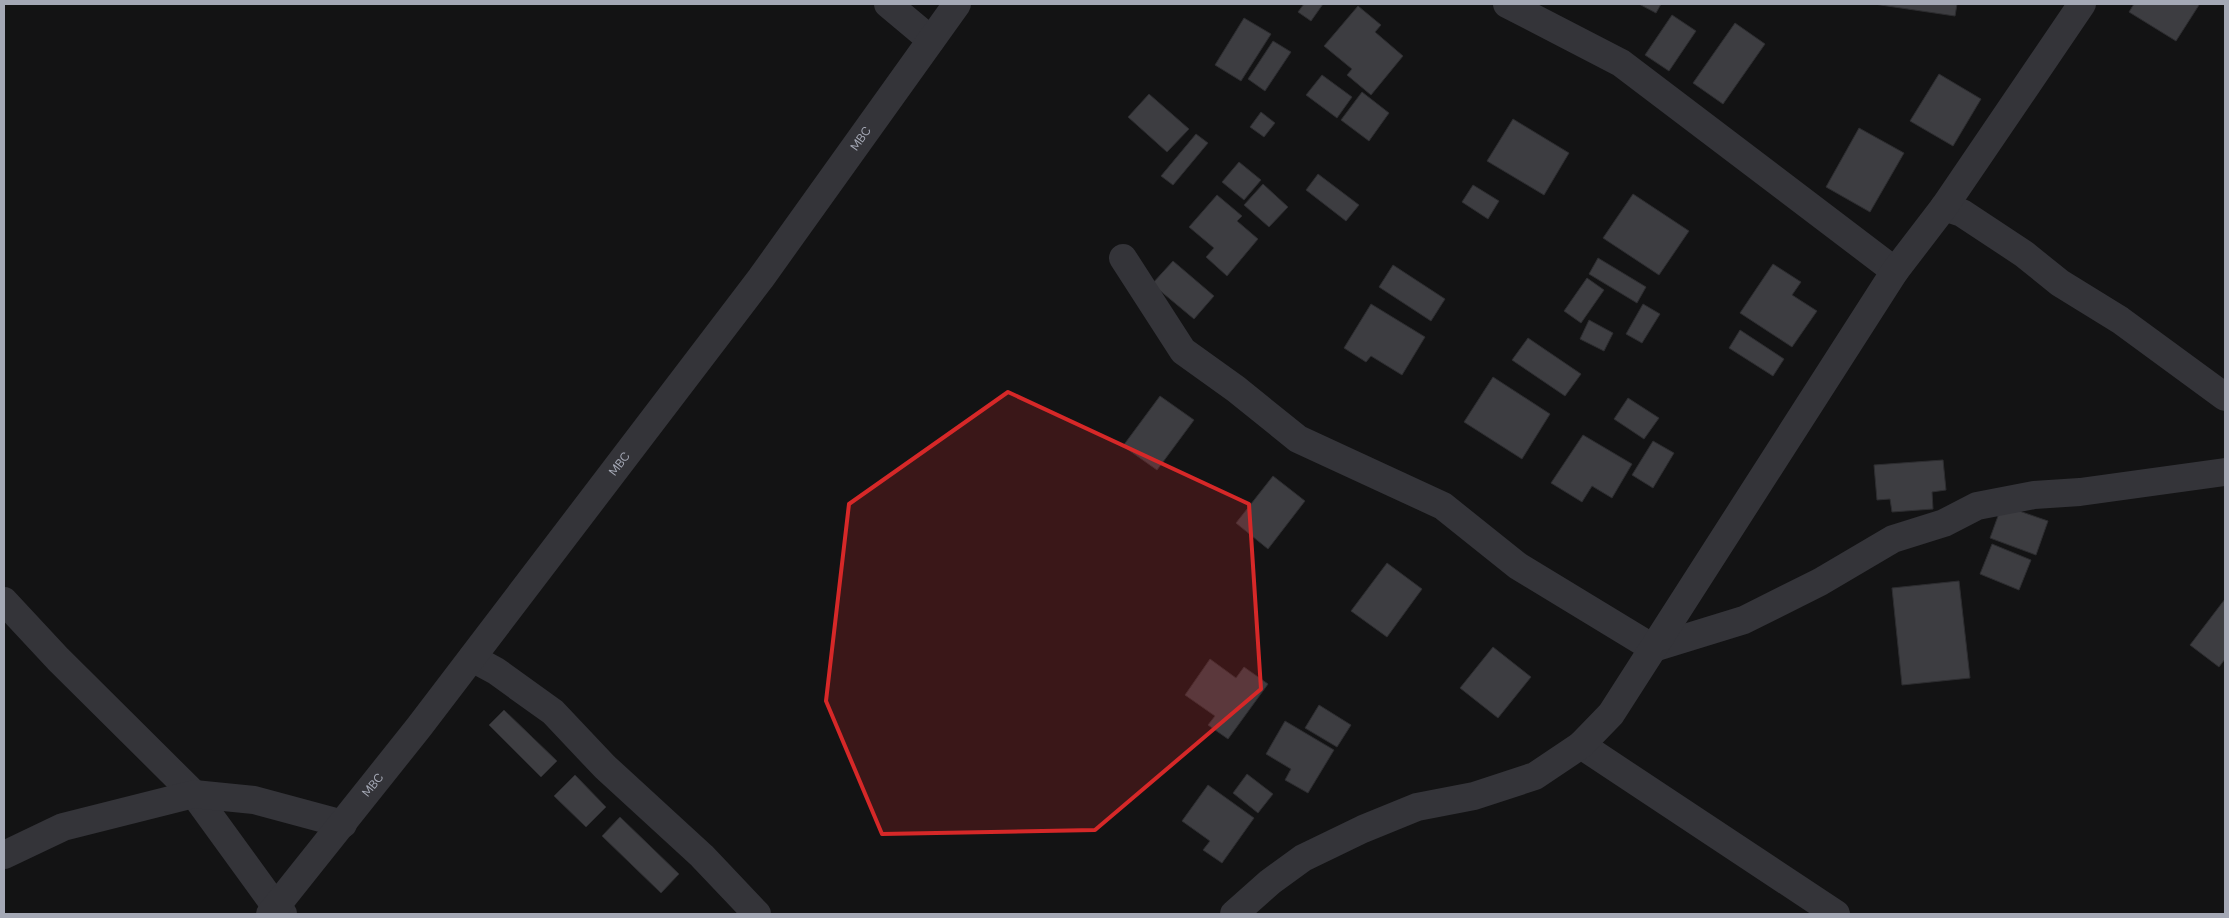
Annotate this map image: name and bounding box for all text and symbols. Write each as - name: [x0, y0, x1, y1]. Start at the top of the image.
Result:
- street label: MBC: [847, 123, 875, 154]
- street label: MBC: [605, 448, 634, 479]
- street label: MBC: [358, 770, 387, 800]

